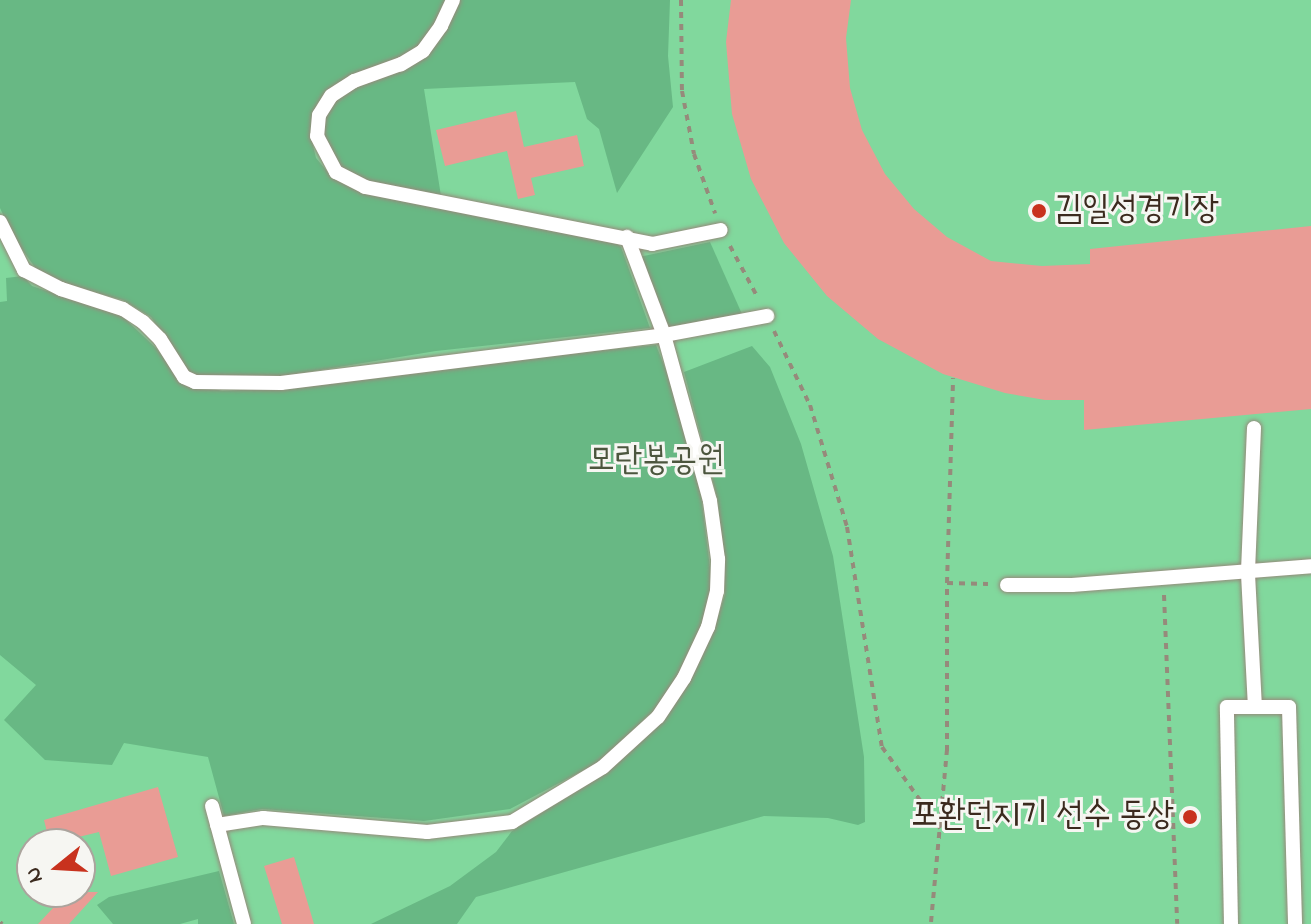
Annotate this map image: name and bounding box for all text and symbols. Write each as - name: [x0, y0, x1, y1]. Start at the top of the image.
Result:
- place label: 김일성경기장: [1055, 191, 1219, 231]
- marker: 김일성경기장: [1030, 202, 1048, 220]
- park label: 모란봉공원: [588, 442, 724, 482]
- place label: 포환던지기 선수 동상: [911, 797, 1174, 837]
- marker: 포환던지기 선수 동상: [1181, 808, 1199, 826]
- north arrow: [16, 828, 96, 908]
- text: N: [18, 863, 53, 887]

